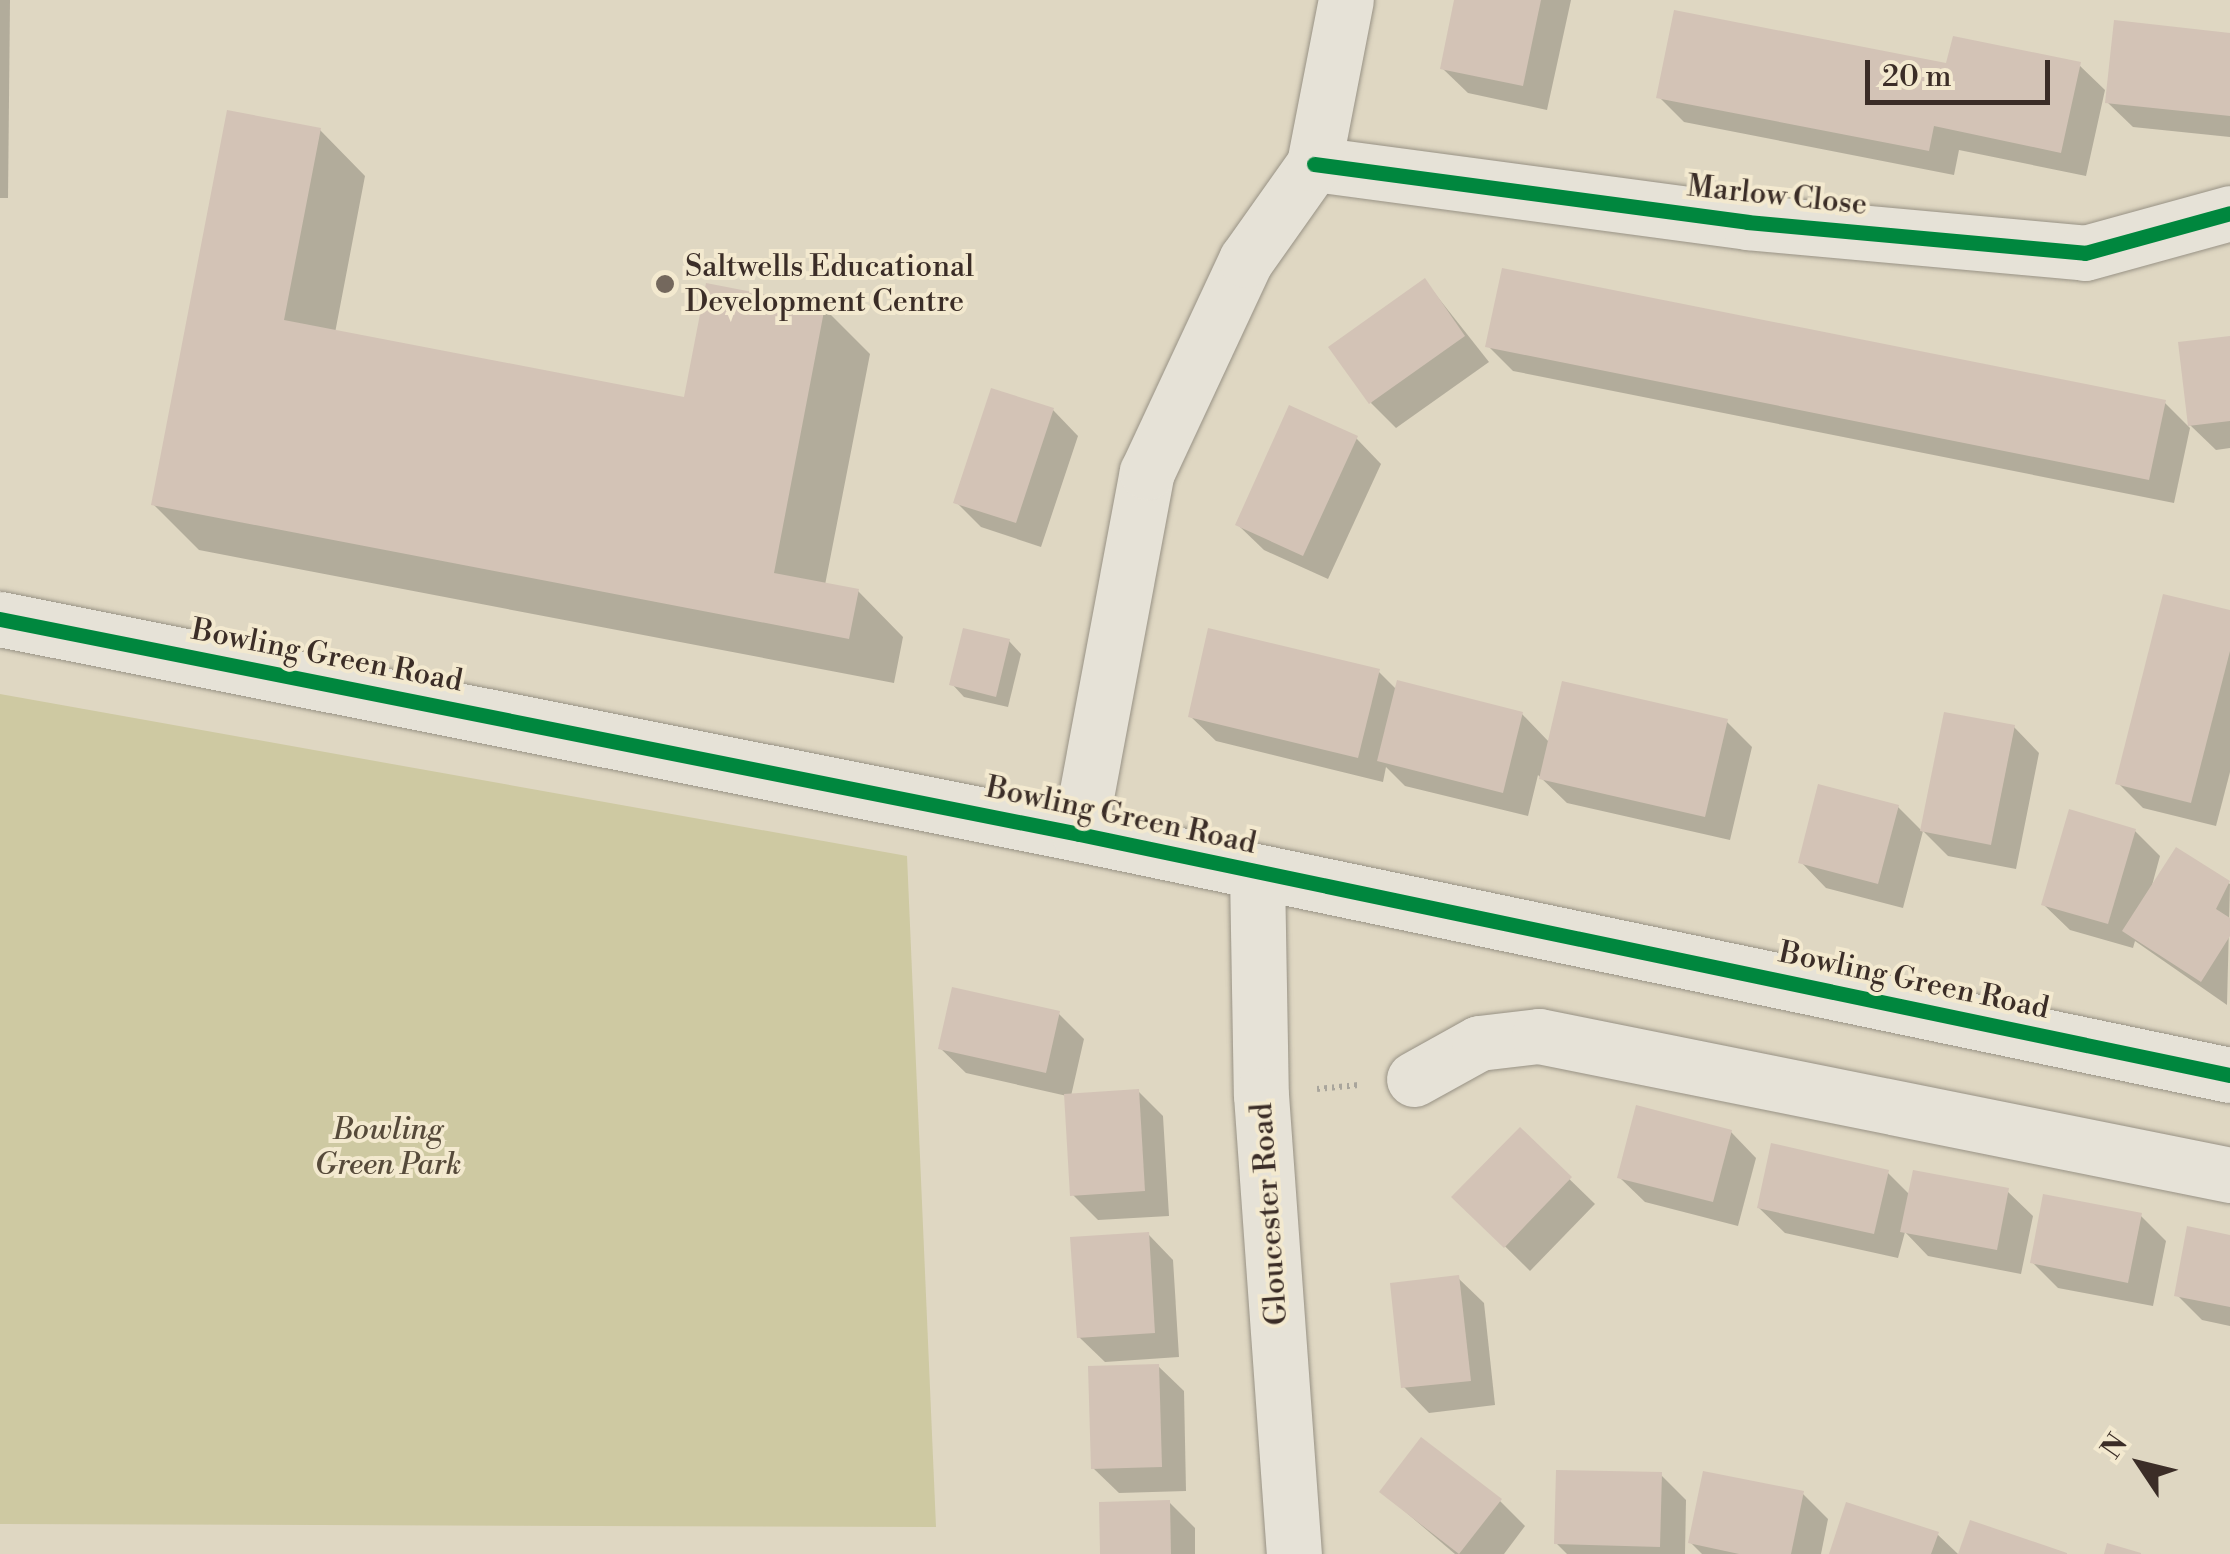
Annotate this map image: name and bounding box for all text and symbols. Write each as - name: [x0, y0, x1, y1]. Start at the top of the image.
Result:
- scale bar: [1870, 40, 2055, 102]
- text: 20 m: [1882, 58, 1951, 96]
- street label: Marlow Close: [1685, 169, 1869, 223]
- place label: Saltwells Educational Development Centre: [685, 249, 974, 320]
- marker: Saltwells Educational Development Centre: [654, 273, 676, 295]
- street label: Bowling Green Road: [188, 612, 466, 700]
- street label: Bowling Green Road: [983, 770, 1259, 862]
- street label: Bowling Green Road: [1776, 935, 2052, 1027]
- street label: Gloucester Road: [1244, 1102, 1296, 1326]
- park label: Bowling Green Park: [315, 1112, 461, 1182]
- north arrow: [2090, 1414, 2190, 1514]
- text: N: [2094, 1427, 2136, 1466]

